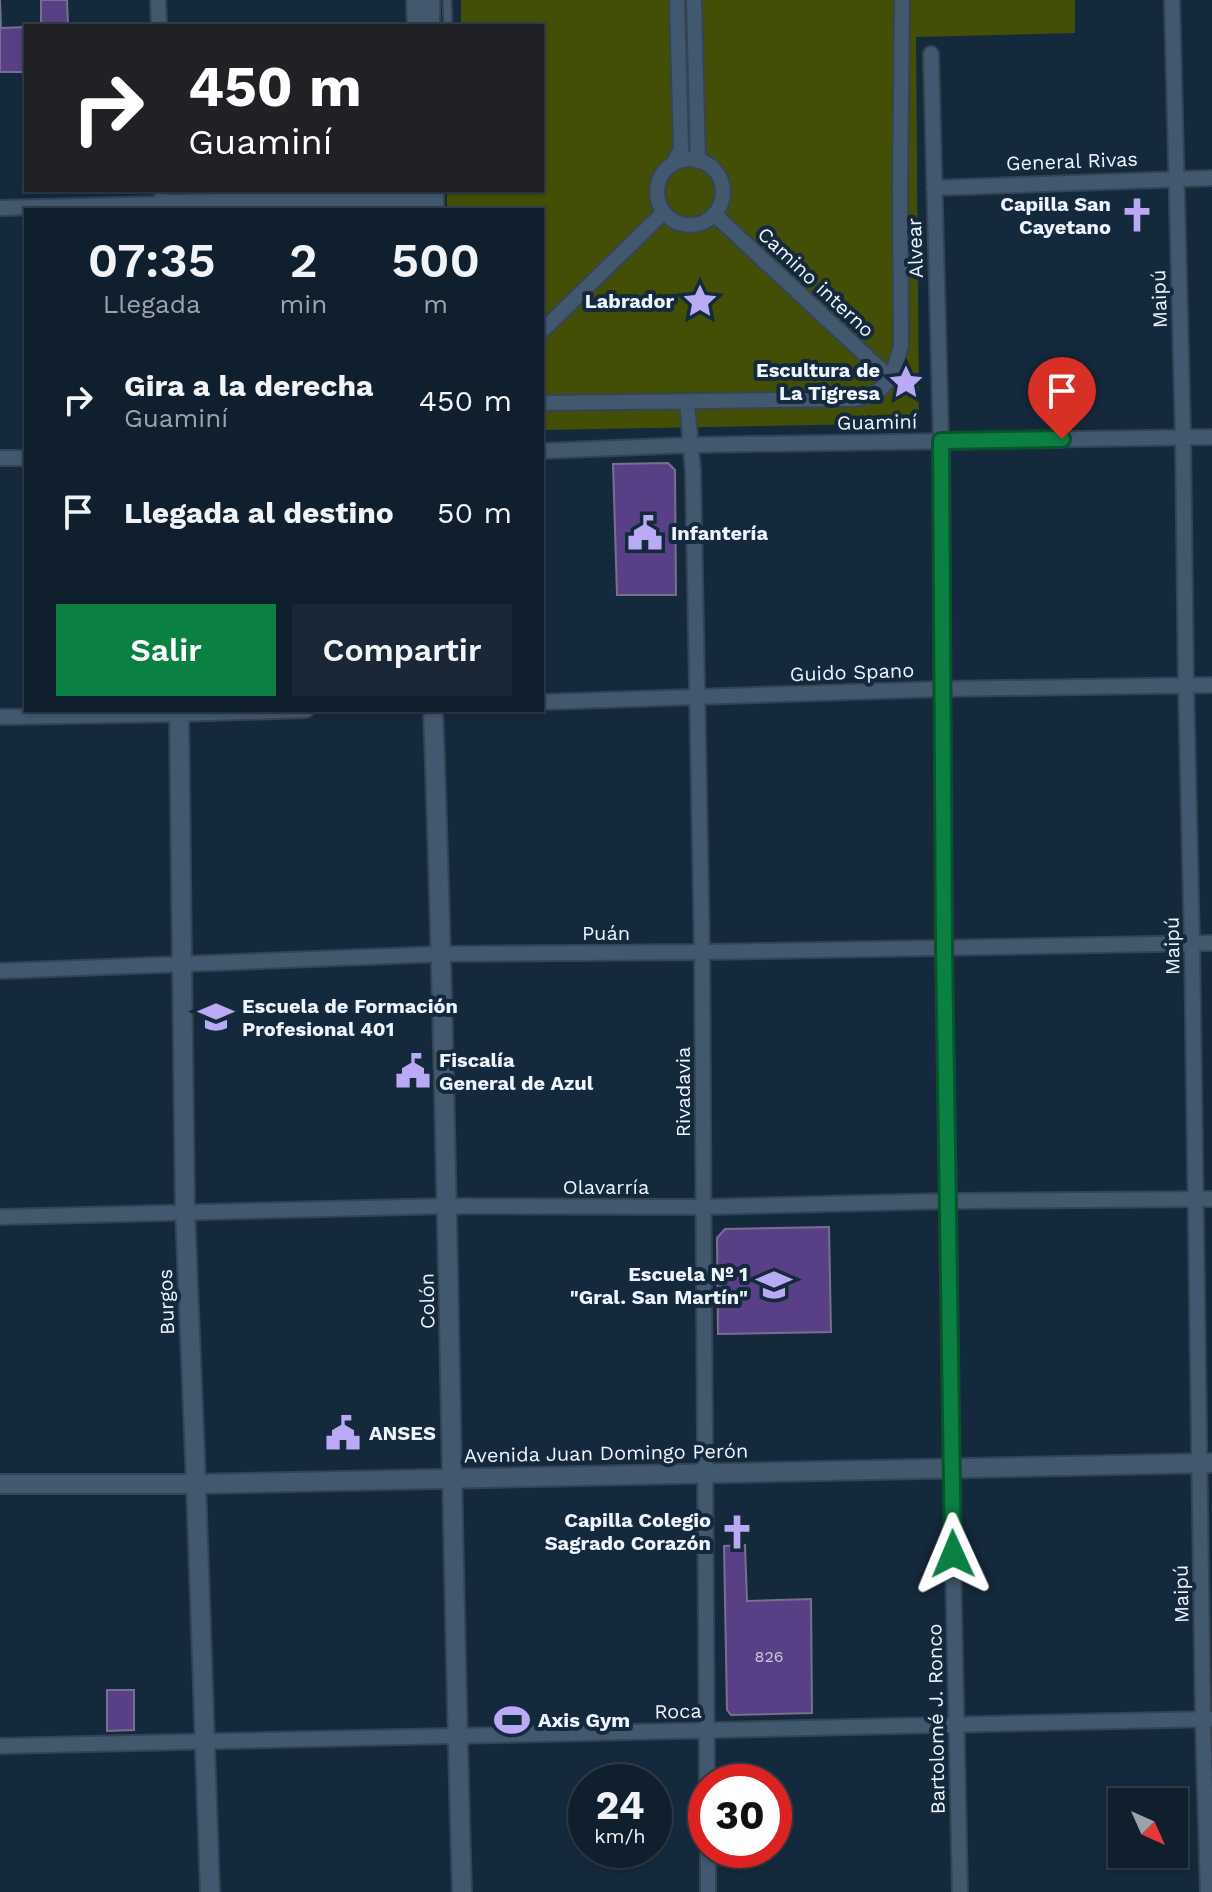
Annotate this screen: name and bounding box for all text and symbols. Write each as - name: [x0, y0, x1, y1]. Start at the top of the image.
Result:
- text: 450 m: [188, 54, 362, 120]
- icon: right: [56, 56, 160, 160]
- text: Guaminí: [188, 121, 332, 163]
- street label: General Rivas: [1006, 147, 1138, 175]
- place label: Capilla San Cayetano: [1000, 192, 1111, 239]
- church icon: Capilla San Cayetano: [1118, 196, 1156, 234]
- street label: Alvear: [902, 217, 928, 279]
- street label: Camino interno: [753, 222, 879, 342]
- text: 07:35: [88, 232, 216, 289]
- text: 2: [289, 232, 318, 289]
- text: 500: [391, 232, 480, 289]
- street label: Maipú: [1146, 269, 1172, 329]
- place icon: Labrador: [681, 282, 719, 320]
- text: Llegada: [103, 289, 201, 319]
- text: min: [280, 289, 327, 319]
- text: m: [423, 289, 448, 319]
- place label: Labrador: [585, 289, 674, 313]
- pin: [1028, 357, 1096, 439]
- place label: Escultura de La Tigresa: [756, 358, 880, 405]
- place icon: Escultura de La Tigresa: [887, 363, 925, 401]
- text: Gira a la derecha: [124, 368, 373, 403]
- icon: arrive: [1040, 369, 1084, 413]
- icon: right: [56, 378, 100, 422]
- text: 450 m: [419, 383, 512, 418]
- text: Guaminí: [124, 403, 228, 433]
- street label: Guaminí: [837, 409, 917, 435]
- icon: arrive: [56, 490, 100, 534]
- text: Llegada al destino: [124, 495, 394, 530]
- text: 50 m: [437, 495, 512, 530]
- public building icon: Infantería: [626, 514, 664, 552]
- place label: Infantería: [671, 521, 768, 545]
- button: Salir: [56, 604, 276, 696]
- button: Compartir: [292, 604, 512, 696]
- street label: Guido Spano: [789, 658, 915, 686]
- street label: Maipú: [1159, 917, 1185, 975]
- street label: Puán: [582, 921, 630, 945]
- place label: Escuela de Formación Profesional 401: [242, 994, 458, 1041]
- school or university icon: Escuela de Formación Profesional 401: [197, 998, 235, 1036]
- street label: Rivadavia: [671, 1047, 695, 1137]
- place label: Fiscalía General de Azul: [439, 1048, 594, 1095]
- public building icon: Fiscalía General de Azul: [394, 1052, 432, 1090]
- street label: Olavarría: [563, 1175, 649, 1199]
- place label: Escuela Nº 1 "Gral. San Martín": [570, 1262, 748, 1309]
- school or university icon: Escuela Nº 1 "Gral. San Martín": [755, 1266, 793, 1304]
- street label: Burgos: [153, 1268, 179, 1336]
- street label: Colón: [415, 1273, 439, 1329]
- public building icon: ANSES: [324, 1414, 362, 1452]
- place label: ANSES: [369, 1421, 436, 1445]
- street label: Avenida Juan Domingo Perón: [464, 1439, 748, 1467]
- place label: Capilla Colegio Sagrado Corazón: [545, 1508, 711, 1555]
- position arrow: [911, 1512, 995, 1596]
- church icon: Capilla Colegio Sagrado Corazón: [718, 1513, 756, 1551]
- street label: Maipú: [1168, 1565, 1194, 1623]
- street label: Bartolomé J. Ronco: [922, 1623, 950, 1815]
- house number: 826: [755, 1647, 783, 1666]
- street label: Roca: [654, 1699, 702, 1723]
- sports icon: Axis Gym: [493, 1701, 531, 1739]
- place label: Axis Gym: [538, 1708, 630, 1732]
- speed limit sign: 30: [688, 1764, 792, 1868]
- text: 24: [595, 1782, 645, 1829]
- north arrow: [1108, 1788, 1188, 1868]
- map controls: [1108, 1788, 1188, 1868]
- text: km/h: [594, 1824, 646, 1848]

